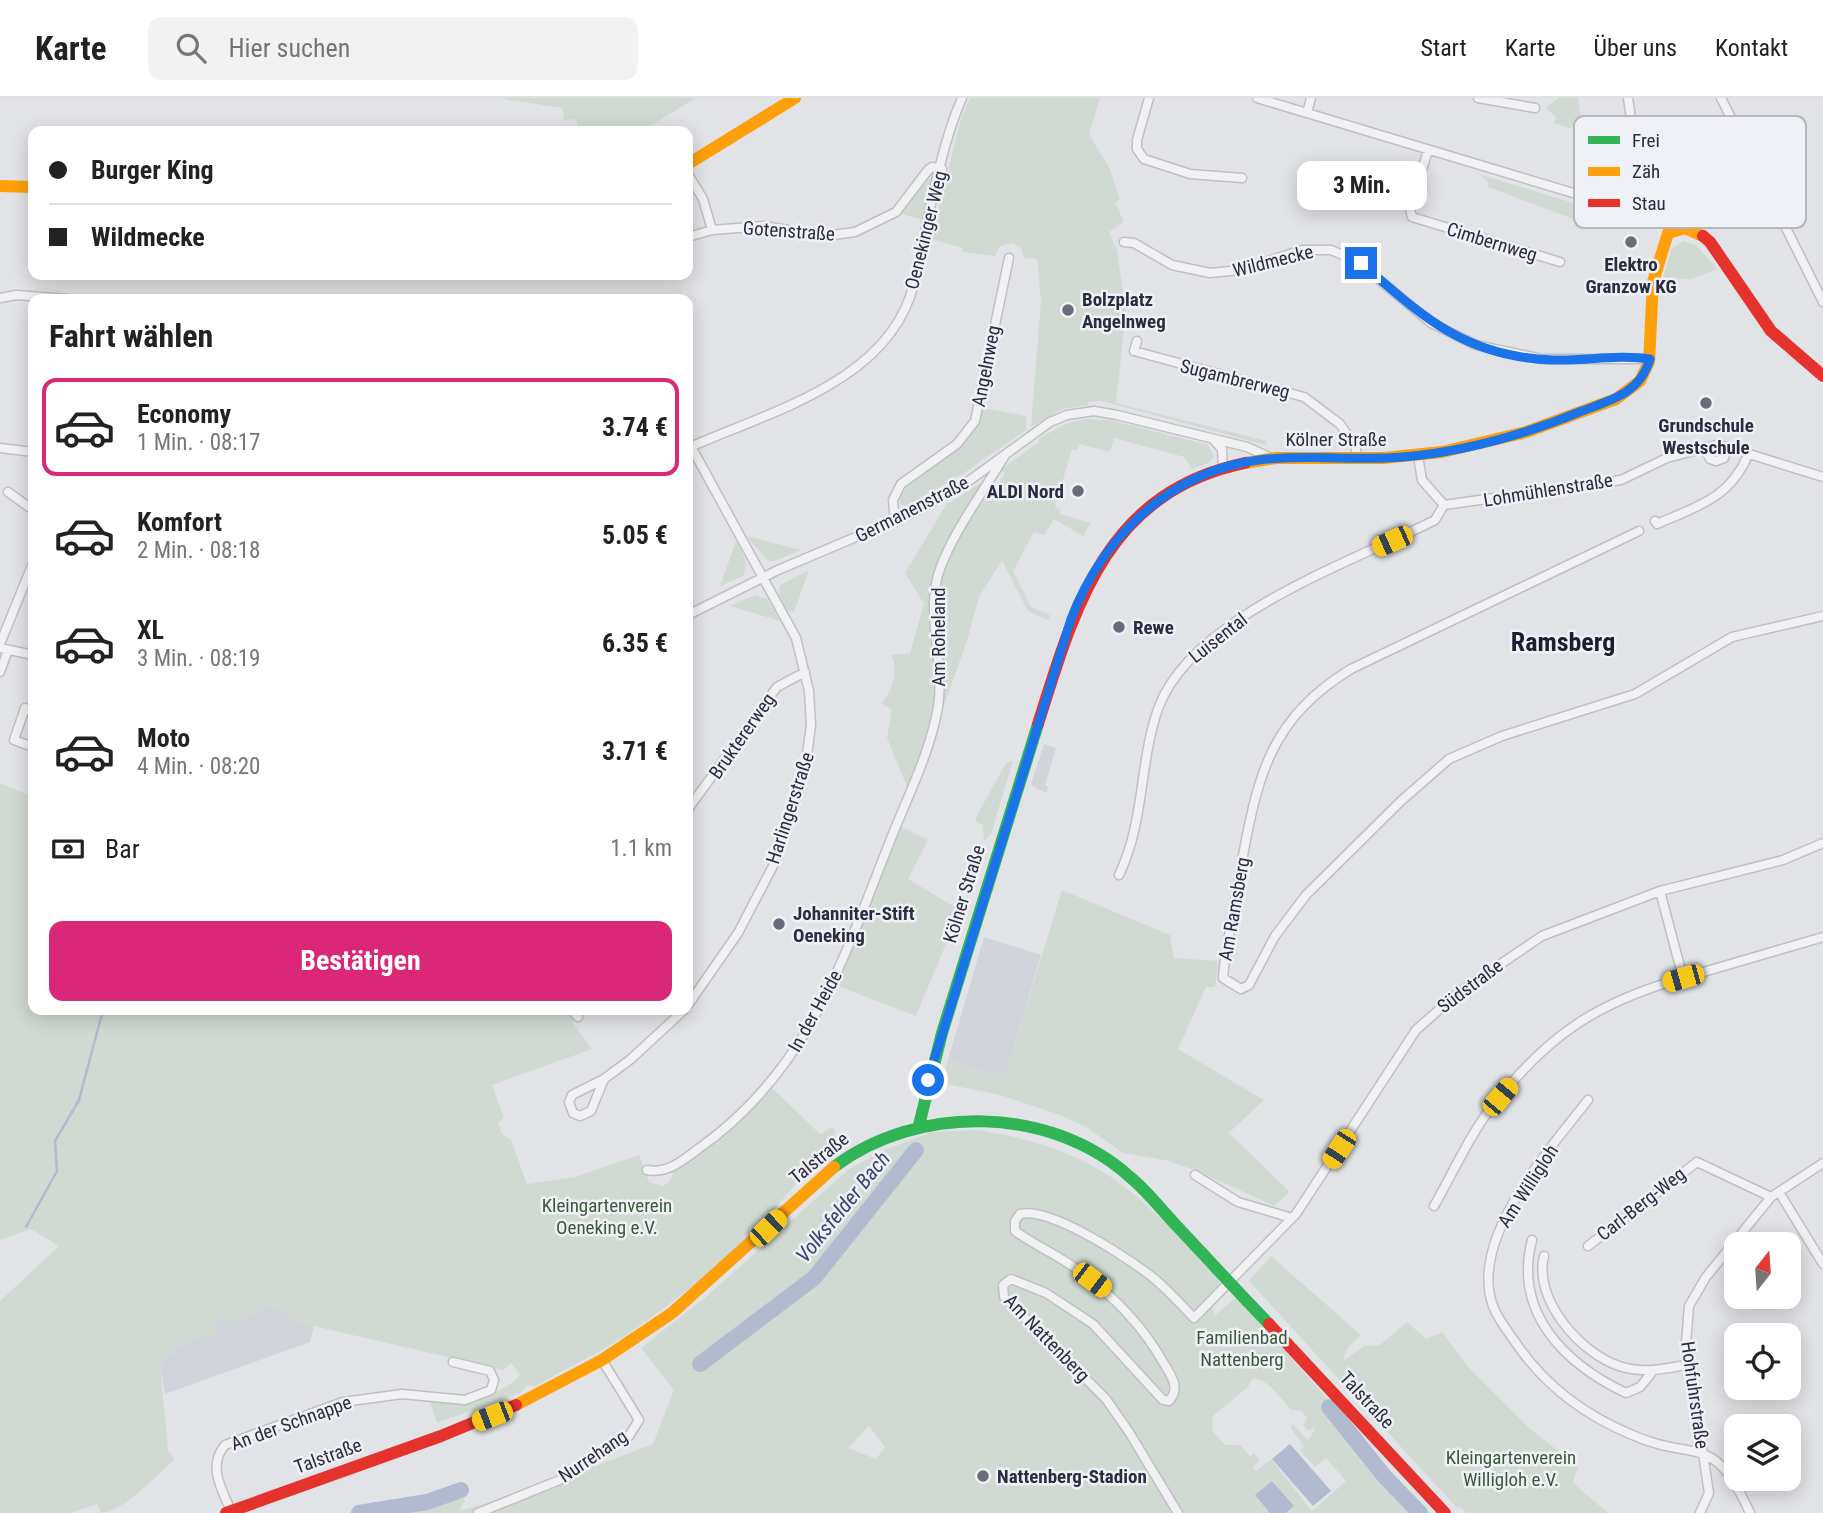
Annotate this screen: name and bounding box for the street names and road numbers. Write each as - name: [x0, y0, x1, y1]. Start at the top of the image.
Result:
- street label: Oenekinger Weg: [900, 168, 952, 292]
- street label: Gotenstraße: [742, 216, 836, 246]
- street label: Cimbernweg: [1444, 217, 1540, 267]
- street label: Wildmecke: [1230, 240, 1316, 282]
- street label: Angelnweg: [967, 323, 1005, 409]
- street label: Sugambrerweg: [1178, 354, 1292, 404]
- street label: Kölner Straße: [1285, 428, 1387, 451]
- street label: Lohmühlenstraße: [1482, 468, 1614, 512]
- street label: Germanenstraße: [851, 471, 973, 547]
- street label: Am Roheland: [927, 587, 950, 687]
- street label: Luisental: [1184, 608, 1252, 668]
- street label: Bruktererweg: [704, 689, 780, 783]
- street label: Harlingerstraße: [761, 749, 819, 867]
- street label: Kölner Straße: [938, 842, 990, 946]
- street label: Am Ramsberg: [1214, 855, 1254, 963]
- street label: Südstraße: [1433, 954, 1507, 1018]
- street label: In der Heide: [783, 966, 847, 1056]
- street label: Talstraße: [785, 1127, 853, 1189]
- street label: Am Willigloh: [1493, 1140, 1563, 1232]
- street label: Carl-Berg-Weg: [1592, 1162, 1690, 1246]
- street label: Am Nattenberg: [999, 1289, 1095, 1387]
- street label: Hohfuhrstraße: [1676, 1340, 1714, 1450]
- street label: Talstraße: [1335, 1367, 1399, 1433]
- street label: An der Schnappe: [228, 1390, 355, 1455]
- street label: Nurrehang: [554, 1425, 632, 1487]
- street label: Talstraße: [291, 1433, 365, 1479]

